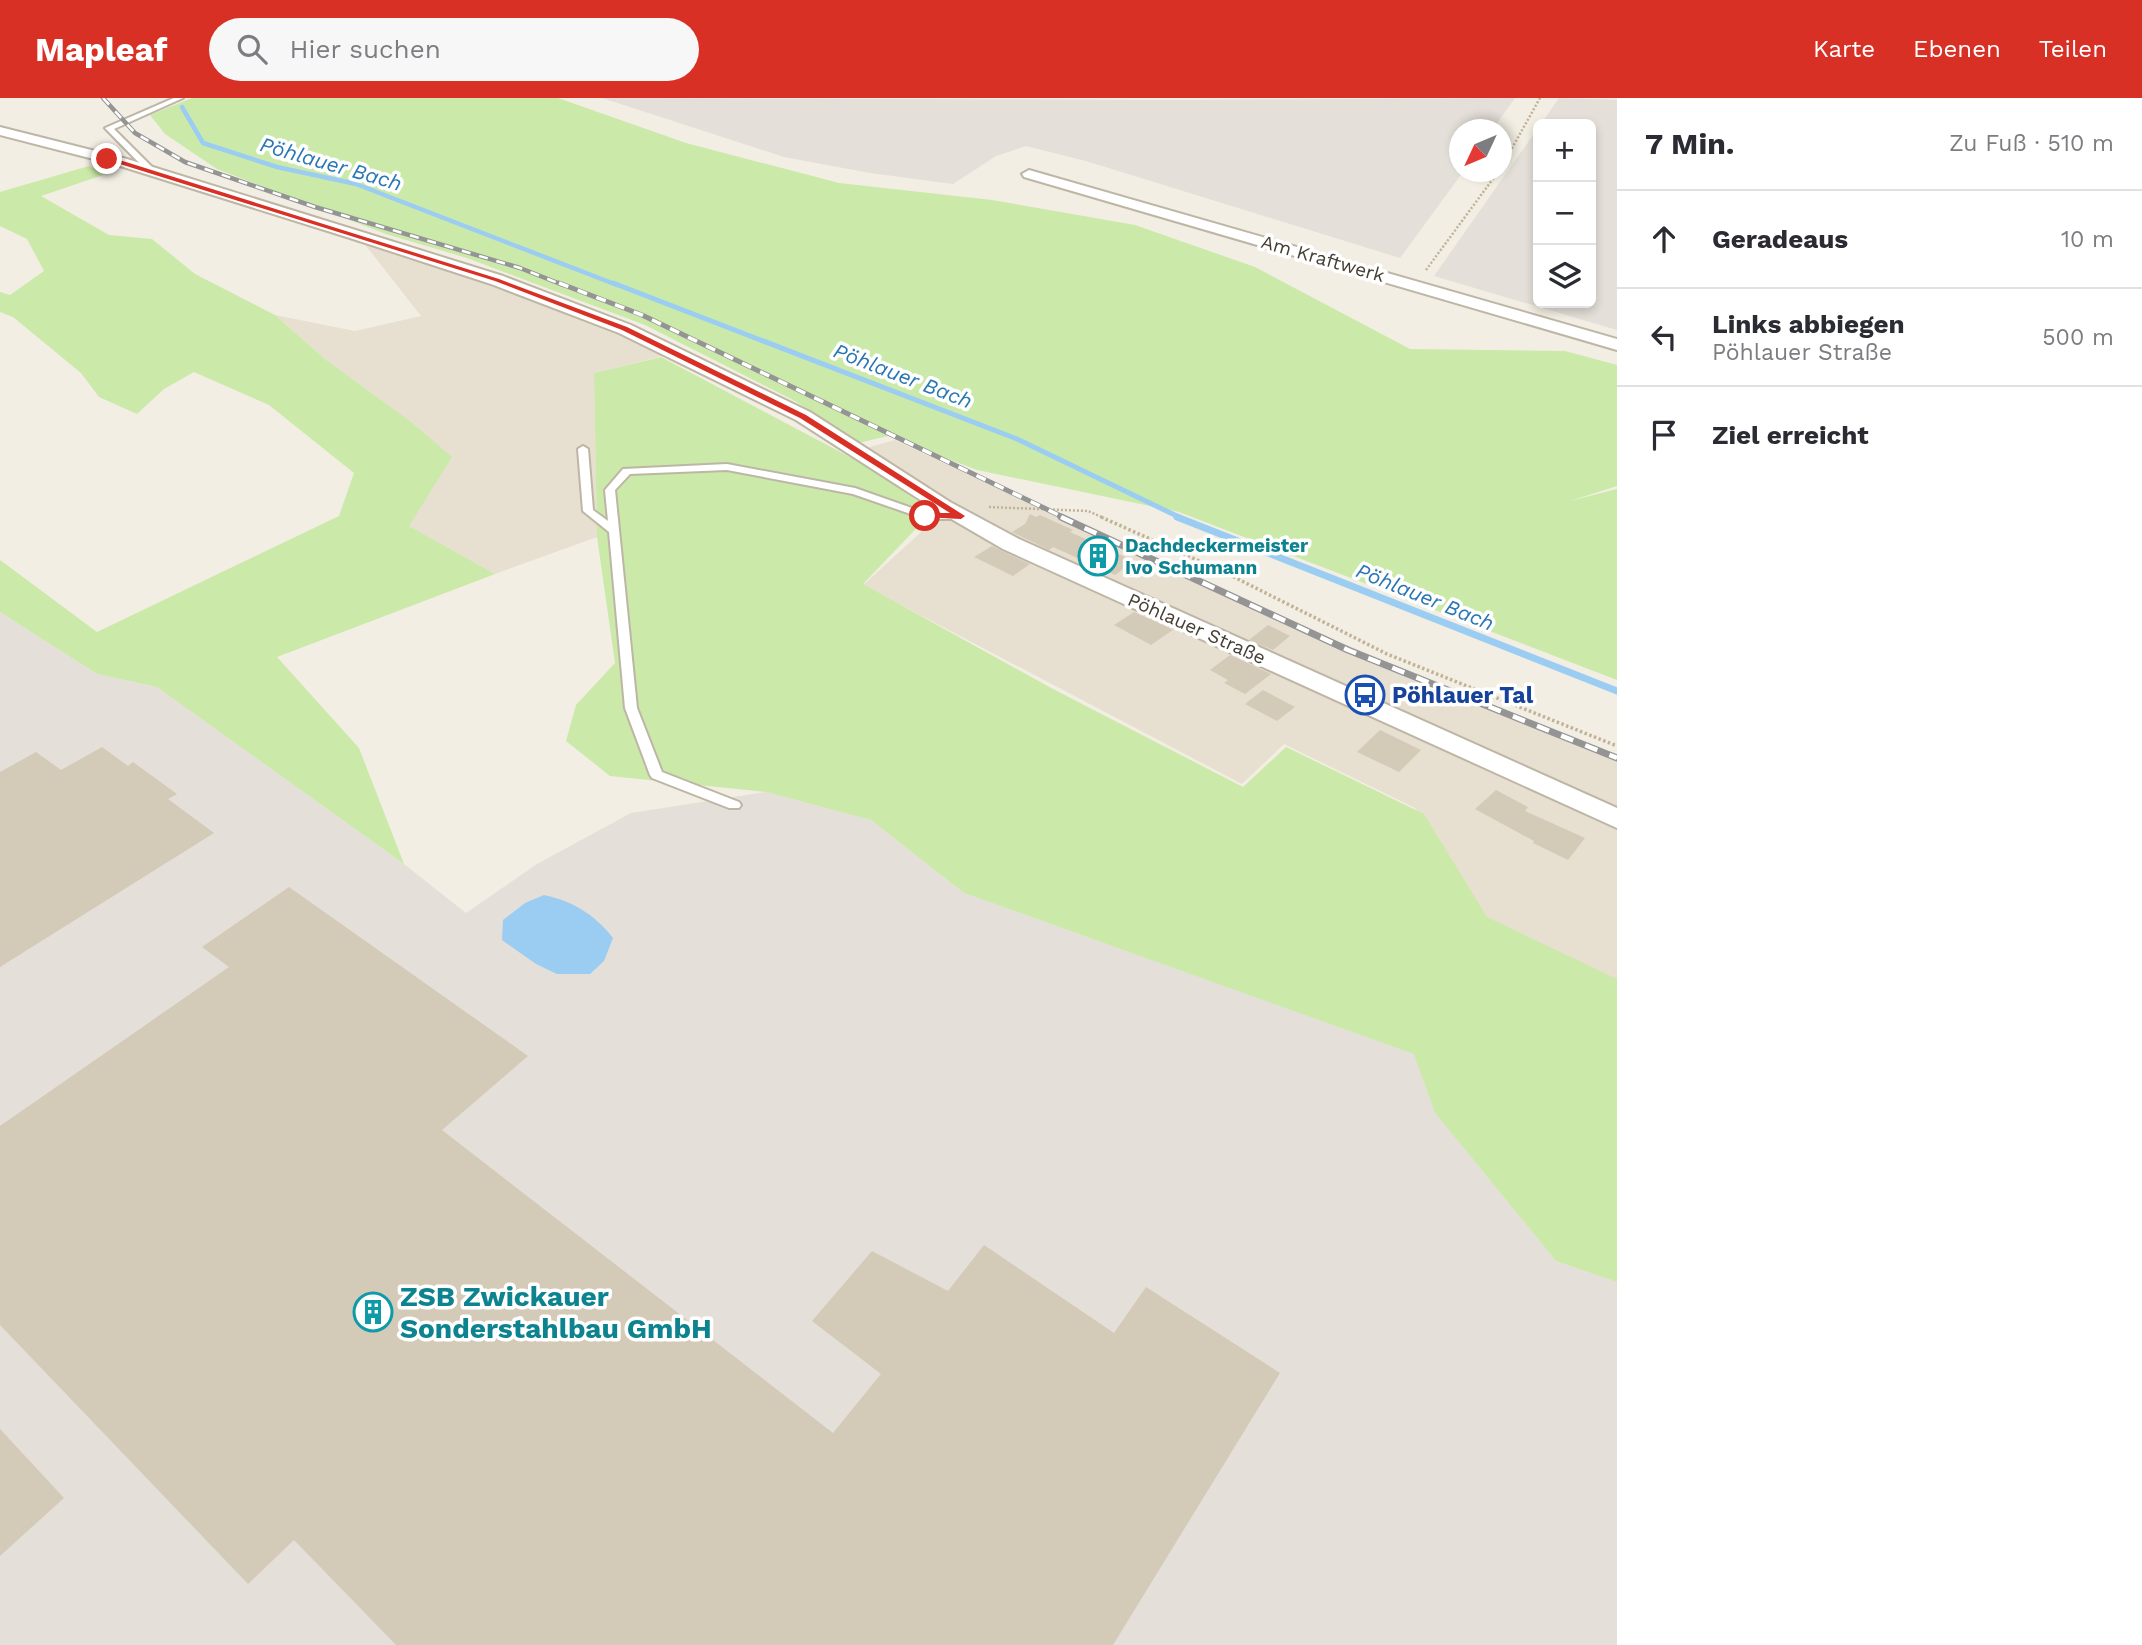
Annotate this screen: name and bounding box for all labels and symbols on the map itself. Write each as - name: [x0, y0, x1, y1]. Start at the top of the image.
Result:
- north arrow: [1449, 119, 1512, 182]
- water label: Pöhlauer Bach: [257, 131, 405, 196]
- route end: [91, 143, 122, 174]
- street label: Am Kraftwerk: [1259, 230, 1387, 287]
- water label: Pöhlauer Bach: [830, 338, 976, 413]
- route start: [909, 500, 940, 531]
- place label: Dachdeckermeister Ivo Schumann: [1125, 534, 1309, 579]
- building icon: Dachdeckermeister Ivo Schumann: [1077, 535, 1119, 577]
- water label: Pöhlauer Bach: [1353, 558, 1498, 636]
- street label: Pöhlauer Straße: [1124, 588, 1269, 669]
- bus stop icon: Pöhlauer Tal: [1344, 674, 1386, 716]
- place label: Pöhlauer Tal: [1392, 682, 1534, 709]
- place label: ZSB Zwickauer Sonderstahlbau GmbH: [400, 1280, 712, 1345]
- building icon: ZSB Zwickauer Sonderstahlbau GmbH: [352, 1291, 394, 1333]

